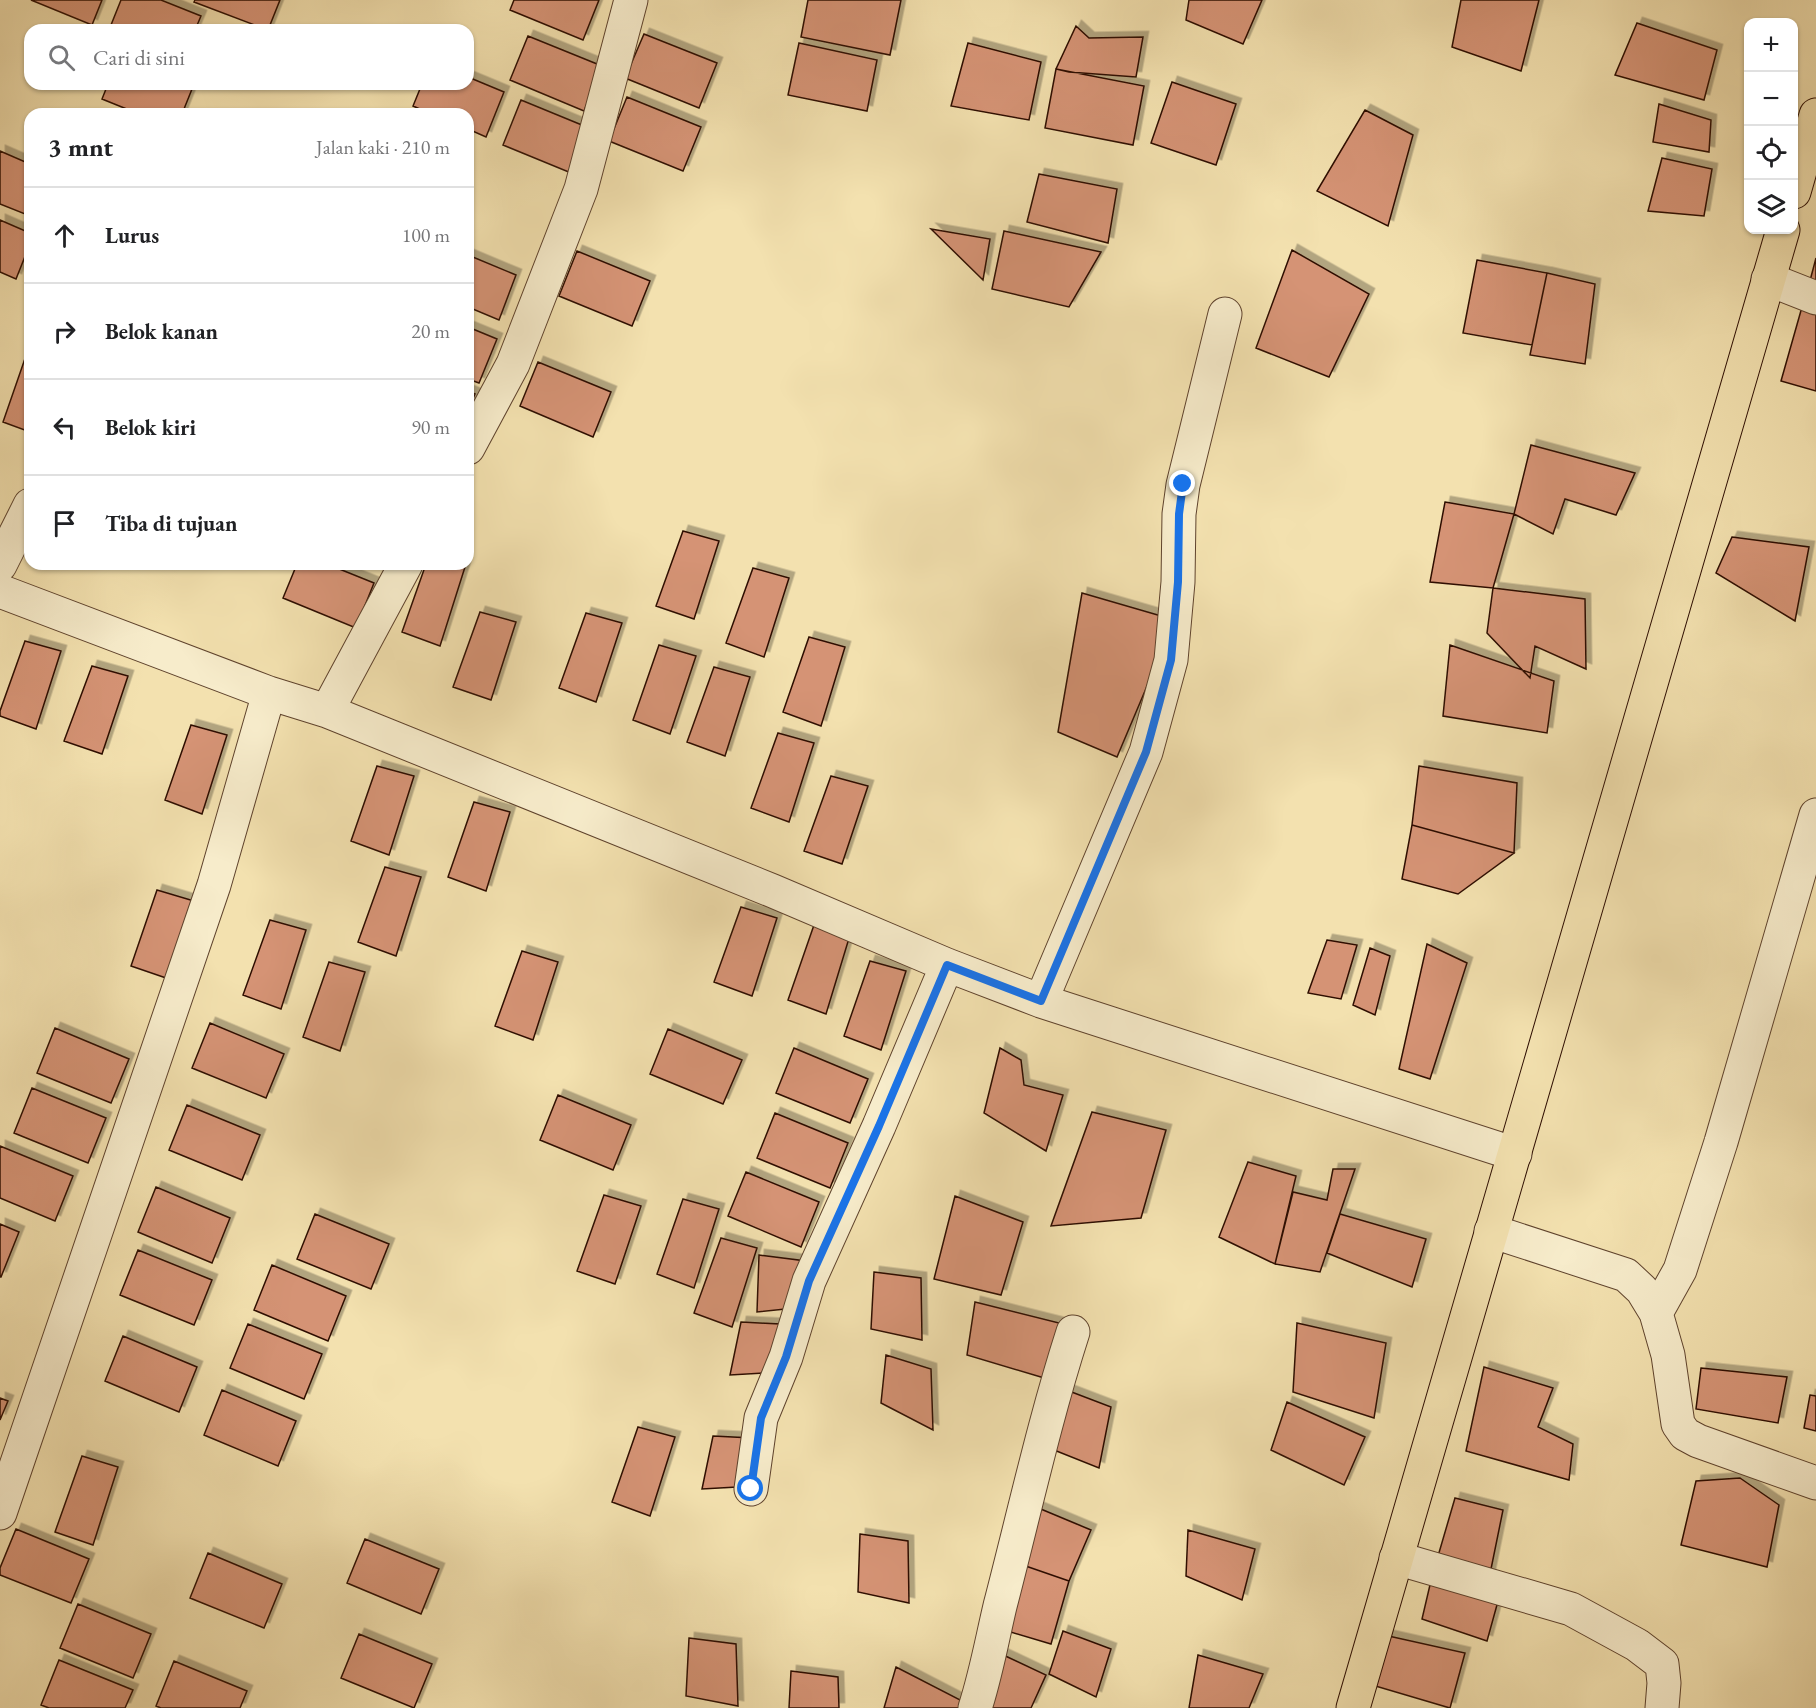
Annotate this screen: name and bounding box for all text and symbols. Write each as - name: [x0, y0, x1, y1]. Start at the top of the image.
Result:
- map controls: [1744, 18, 1798, 234]
- button: +: [1744, 18, 1798, 72]
- search box: [24, 24, 474, 90]
- icon: search: [45, 41, 78, 74]
- text: Cari di sini: [93, 43, 185, 72]
- button: −: [1744, 72, 1798, 126]
- button: locate: [1744, 126, 1798, 180]
- text: 3 mnt: [48, 130, 113, 164]
- text: Jalan kaki · 210 m: [316, 134, 450, 160]
- button: layers: [1744, 180, 1798, 234]
- icon: ahead: [48, 219, 81, 252]
- text: Lurus: [105, 221, 159, 250]
- text: 100 m: [402, 222, 450, 248]
- icon: right: [48, 315, 81, 348]
- text: Belok kanan: [105, 317, 218, 346]
- text: 20 m: [411, 318, 450, 344]
- icon: left: [48, 411, 81, 444]
- text: Belok kiri: [105, 413, 196, 442]
- text: 90 m: [411, 414, 450, 440]
- route end: [1169, 470, 1195, 496]
- icon: arrive: [48, 507, 81, 540]
- text: Tiba di tujuan: [105, 509, 237, 538]
- route start: [737, 1475, 763, 1501]

